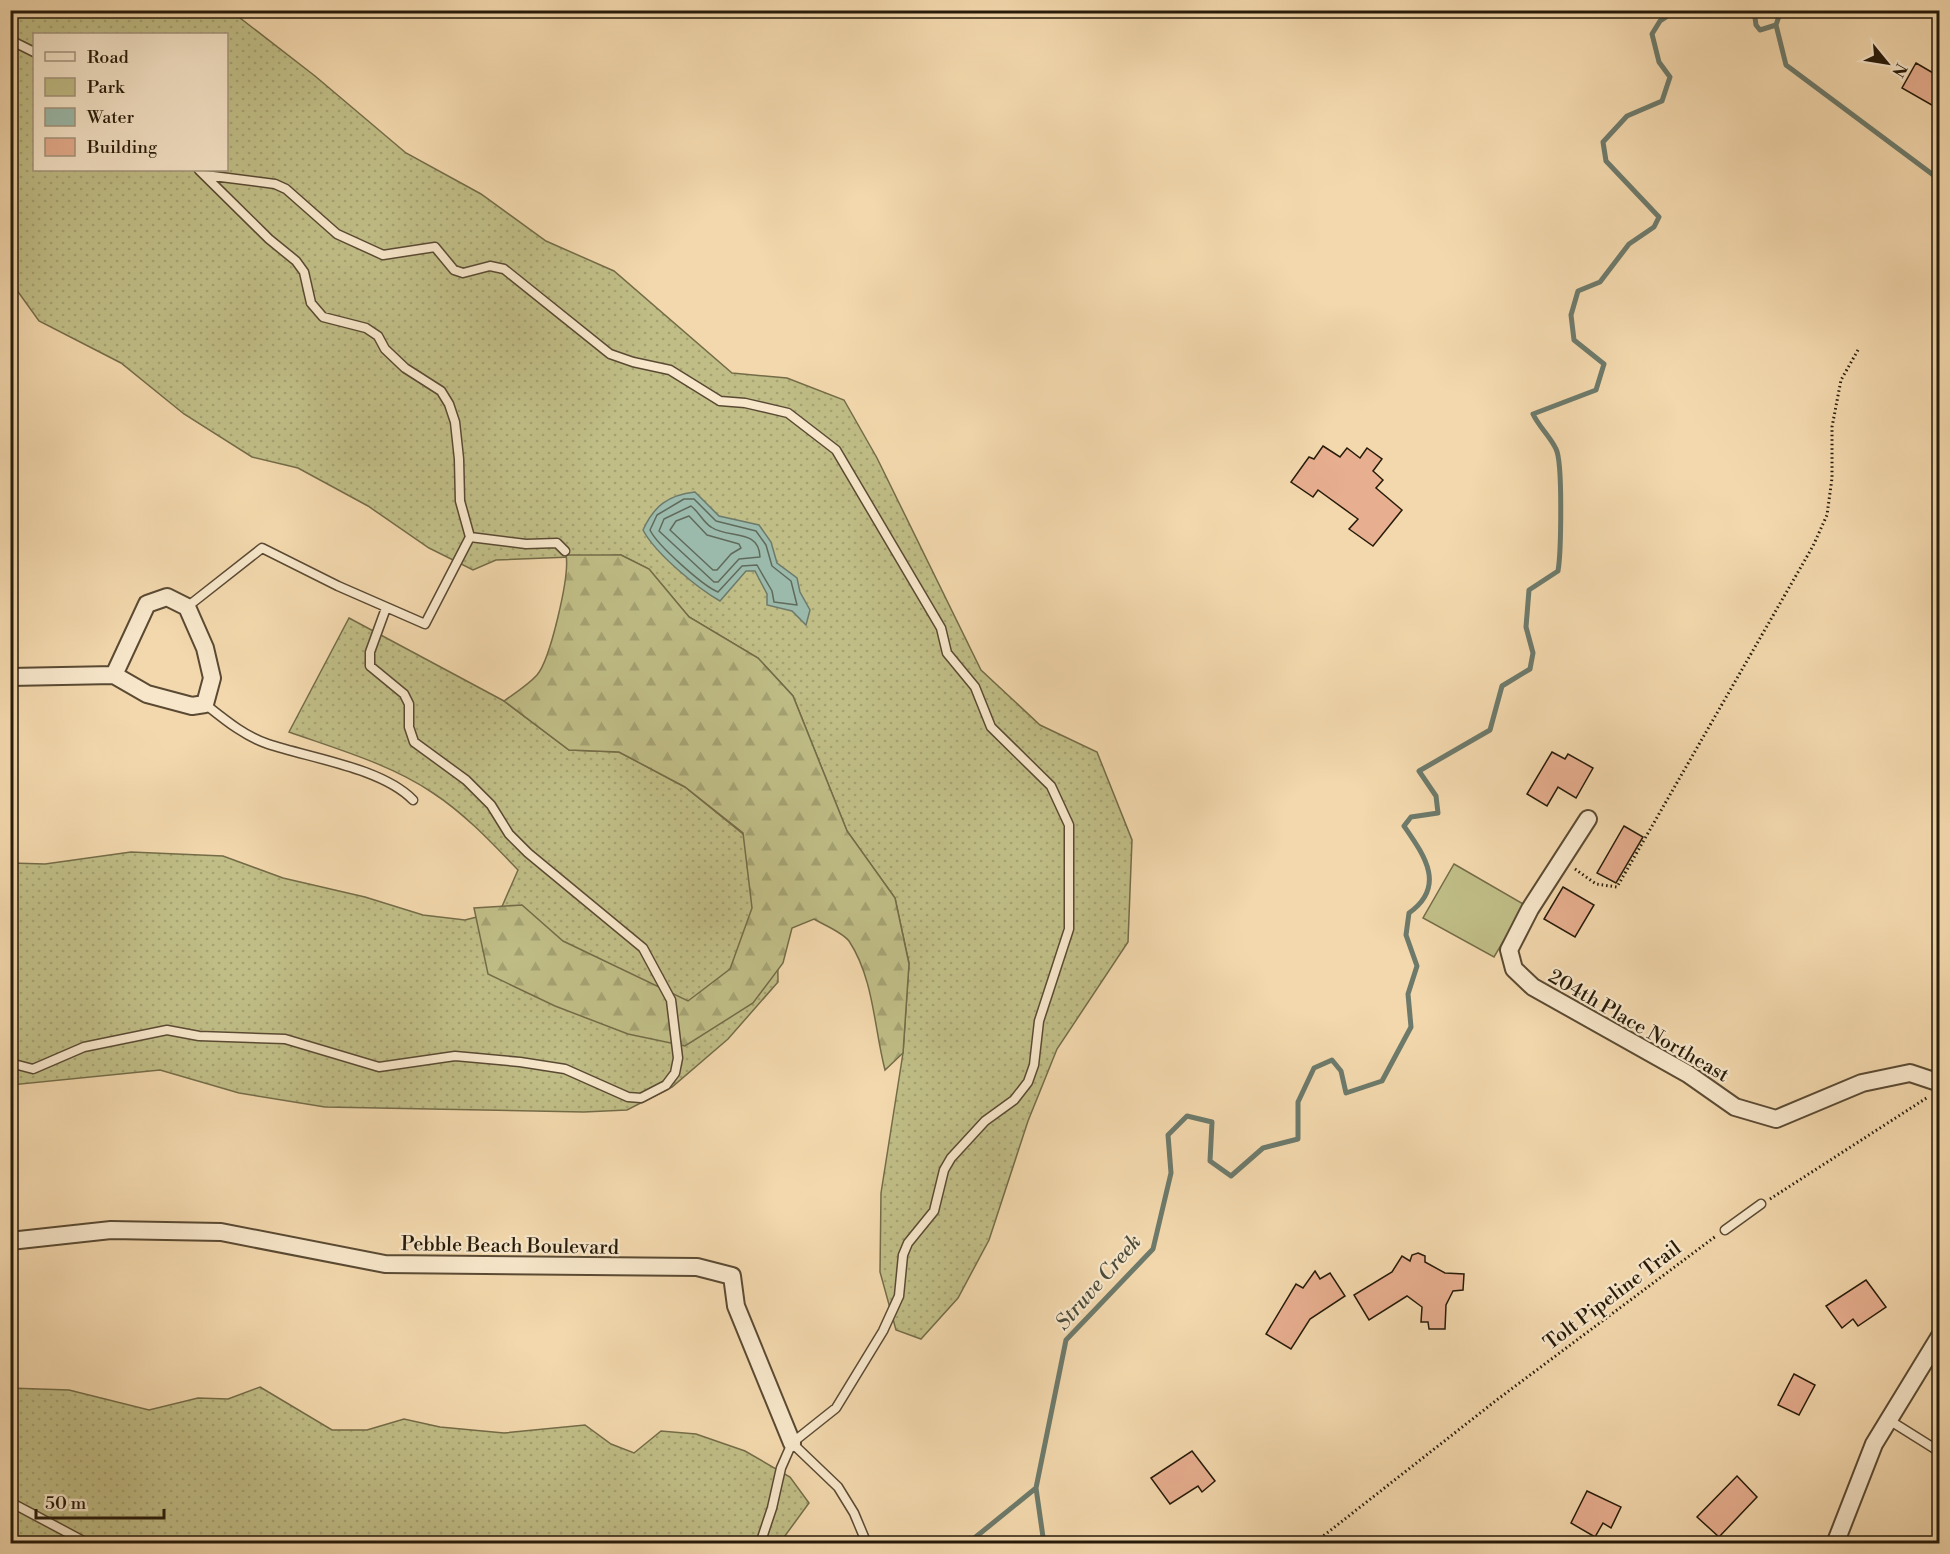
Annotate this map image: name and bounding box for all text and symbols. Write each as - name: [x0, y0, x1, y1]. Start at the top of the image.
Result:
- legend: [33, 33, 228, 171]
- north arrow: [1857, 33, 1917, 93]
- text: Road: [87, 46, 130, 69]
- text: N: [1887, 60, 1911, 81]
- text: Park: [87, 76, 126, 99]
- text: Water: [86, 106, 135, 129]
- text: Building: [86, 136, 158, 159]
- street label: 204th Place Northeast: [1543, 964, 1733, 1088]
- water label: Struve Creek: [1050, 1230, 1147, 1336]
- street label: Pebble Beach Boulevard: [401, 1232, 620, 1261]
- street label: Tolt Pipeline Trail: [1539, 1236, 1687, 1356]
- scale bar: [36, 1482, 164, 1520]
- text: 50 m: [45, 1492, 87, 1515]

